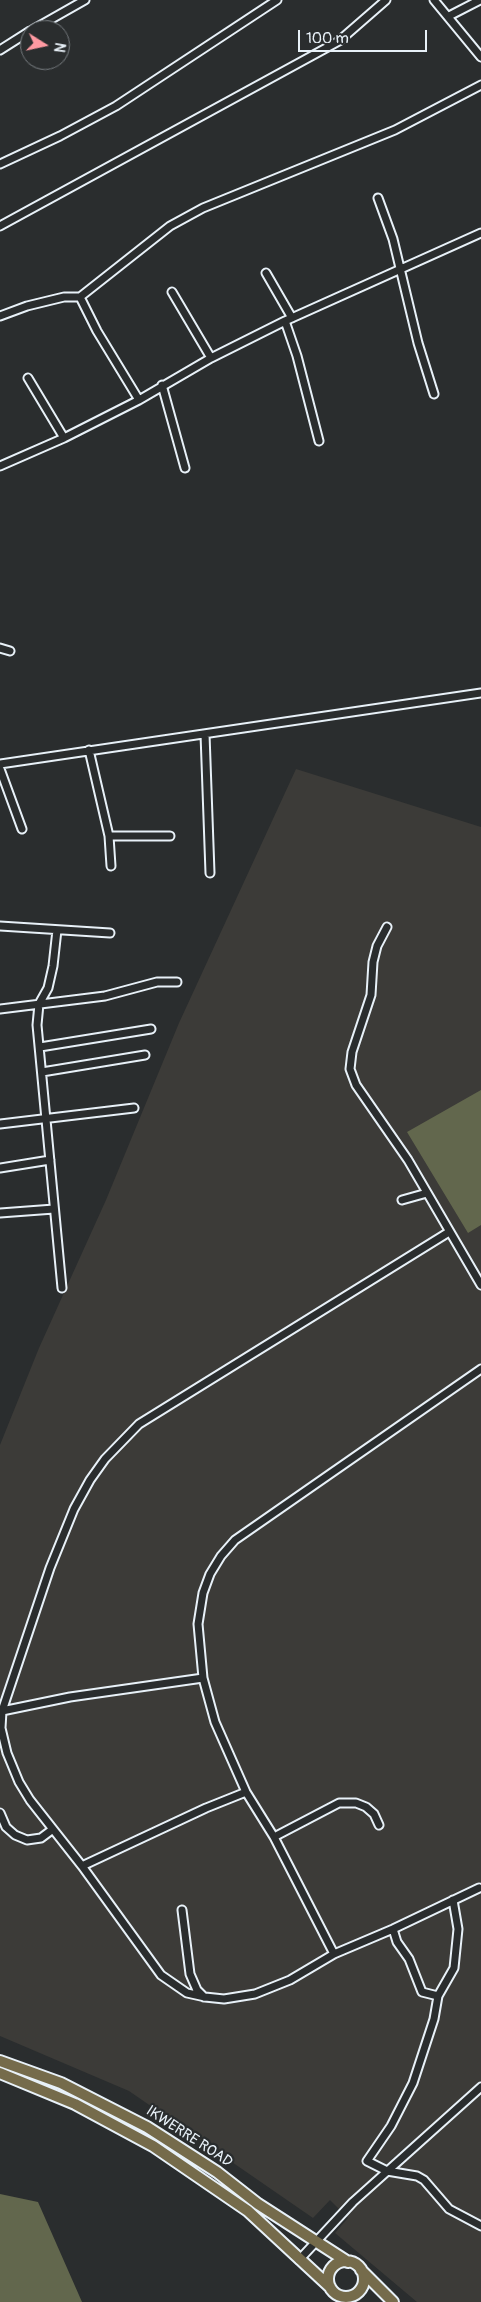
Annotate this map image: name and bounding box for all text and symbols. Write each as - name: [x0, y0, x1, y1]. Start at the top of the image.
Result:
- north arrow: [20, 20, 70, 70]
- scale bar: [301, 20, 430, 52]
- text: 100 m: [306, 29, 349, 48]
- text: N: [50, 41, 68, 54]
- street label: IKWERRE ROAD: [142, 2102, 236, 2172]

